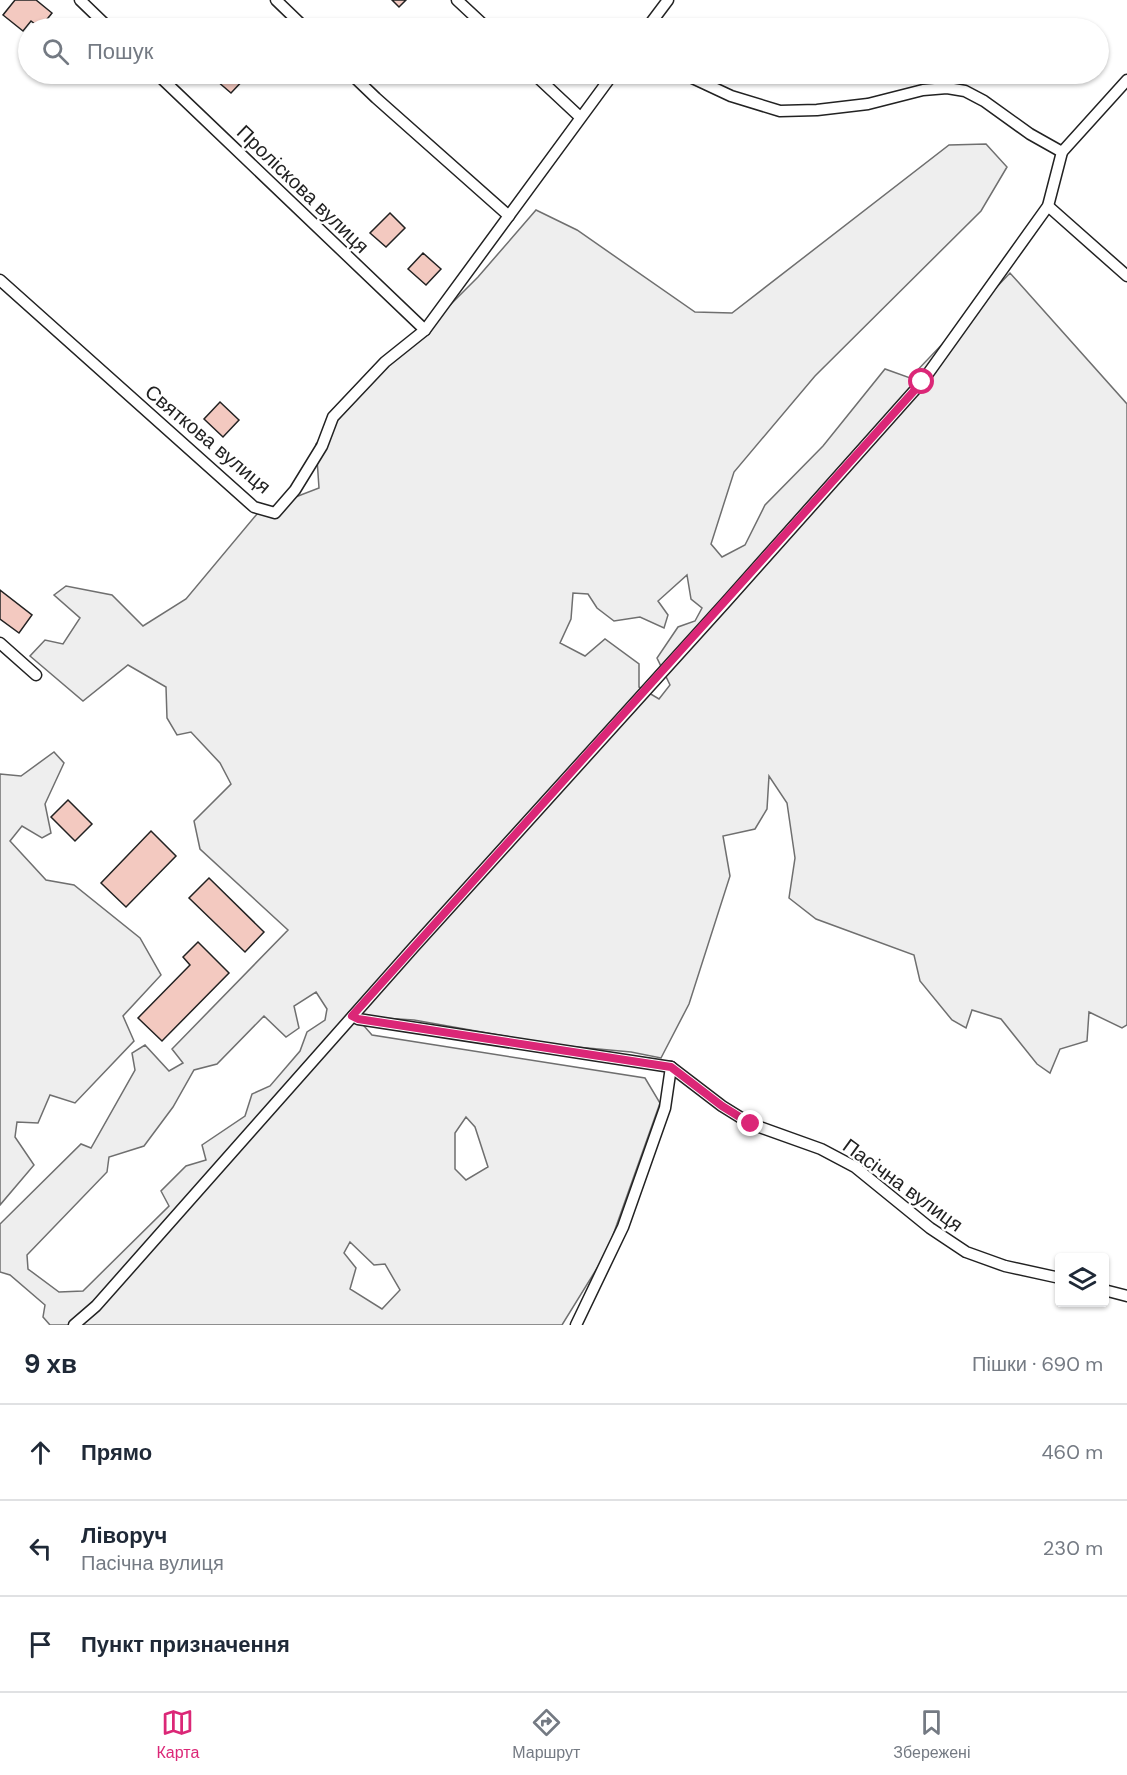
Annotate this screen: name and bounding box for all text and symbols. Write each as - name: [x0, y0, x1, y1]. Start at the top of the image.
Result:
- search box: [18, 18, 1109, 84]
- icon: search: [39, 35, 72, 68]
- text: Пошук: [87, 37, 153, 66]
- street label: Проліскова вулиця: [231, 119, 375, 259]
- route start: [908, 368, 934, 394]
- street label: Святкова вулиця: [140, 379, 276, 499]
- route end: [737, 1110, 763, 1136]
- street label: Пасічна вулиця: [838, 1133, 968, 1237]
- map controls: [1055, 1253, 1109, 1307]
- button: layers: [1055, 1253, 1109, 1307]
- text: 9 хв: [24, 1347, 77, 1381]
- text: Пішки · 690 m: [972, 1351, 1103, 1377]
- icon: ahead: [24, 1436, 57, 1469]
- text: Прямо: [81, 1438, 152, 1467]
- text: 460 m: [1041, 1439, 1103, 1465]
- text: Ліворуч: [81, 1521, 167, 1550]
- icon: left: [24, 1532, 57, 1565]
- text: 230 m: [1043, 1535, 1103, 1561]
- text: Пасічна вулиця: [81, 1550, 224, 1576]
- icon: arrive: [24, 1628, 57, 1661]
- text: Пункт призначення: [81, 1630, 290, 1659]
- tab: Карта: [156, 1706, 199, 1763]
- tab: Маршрут: [512, 1706, 580, 1763]
- tab: Збережені: [893, 1706, 971, 1763]

